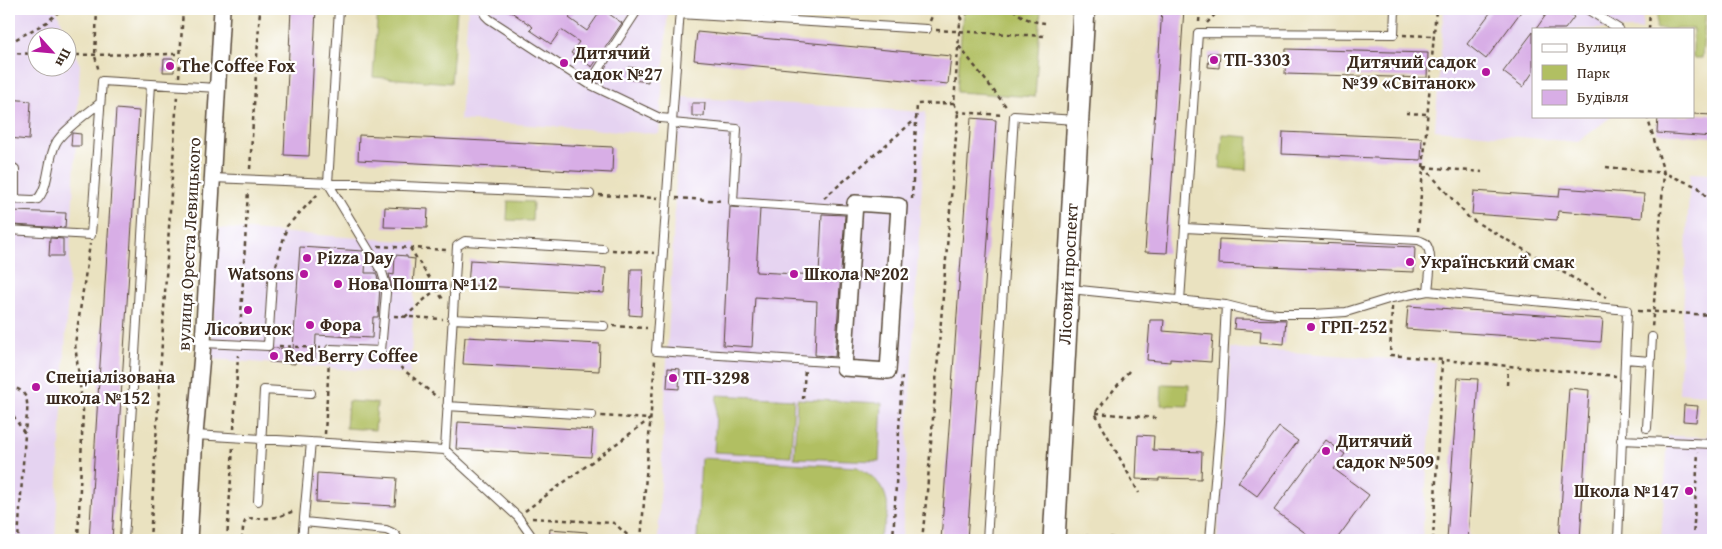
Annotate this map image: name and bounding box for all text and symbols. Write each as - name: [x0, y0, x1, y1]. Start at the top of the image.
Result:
- north arrow: [28, 28, 78, 78]
- legend: [1532, 28, 1694, 118]
- text: Вулиця: [1577, 36, 1627, 57]
- place label: Дитячий садок №27: [573, 39, 663, 87]
- text: Пн: [50, 45, 77, 71]
- place label: ТП-3303: [1224, 46, 1291, 73]
- place label: Дитячий садок №39 «Світанок»: [1342, 48, 1477, 96]
- place label: The Coffee Fox: [180, 52, 296, 79]
- marker: ТП-3303: [1208, 54, 1220, 66]
- marker: Дитячий садок №27: [558, 57, 570, 69]
- marker: The Coffee Fox: [164, 60, 176, 72]
- text: Парк: [1577, 62, 1610, 83]
- marker: Дитячий садок №39 «Світанок»: [1480, 66, 1492, 78]
- text: Будівля: [1577, 86, 1629, 107]
- street label: вулиця Ореста Левицького: [169, 137, 208, 351]
- street label: Лісовий проспект: [1050, 202, 1085, 345]
- place label: Pizza Day: [317, 244, 394, 271]
- place label: Український смак: [1420, 248, 1575, 275]
- marker: Pizza Day: [301, 252, 313, 264]
- marker: Український смак: [1404, 256, 1416, 268]
- place label: Watsons: [228, 260, 294, 287]
- place label: Школа №202: [804, 260, 909, 287]
- marker: Watsons: [298, 268, 310, 280]
- marker: Школа №202: [788, 268, 800, 280]
- place label: Нова Пошта №112: [348, 270, 498, 297]
- marker: Нова Пошта №112: [332, 278, 344, 290]
- marker: Лісовичок: [242, 304, 254, 316]
- place label: Фора: [320, 311, 362, 338]
- place label: ГРП-252: [1321, 313, 1387, 340]
- place label: Лісовичок: [205, 315, 292, 342]
- marker: Фора: [304, 319, 316, 331]
- marker: ГРП-252: [1305, 321, 1317, 333]
- place label: Red Berry Coffee: [284, 342, 418, 369]
- marker: Red Berry Coffee: [268, 350, 280, 362]
- place label: Спеціалізована школа №152: [46, 363, 176, 411]
- place label: ТП-3298: [683, 364, 750, 391]
- marker: ТП-3298: [667, 372, 679, 384]
- marker: Спеціалізована школа №152: [30, 381, 42, 393]
- place label: Дитячий садок №509: [1335, 427, 1434, 475]
- marker: Дитячий садок №509: [1320, 445, 1332, 457]
- place label: Школа №147: [1574, 477, 1679, 504]
- marker: Школа №147: [1683, 485, 1695, 497]

